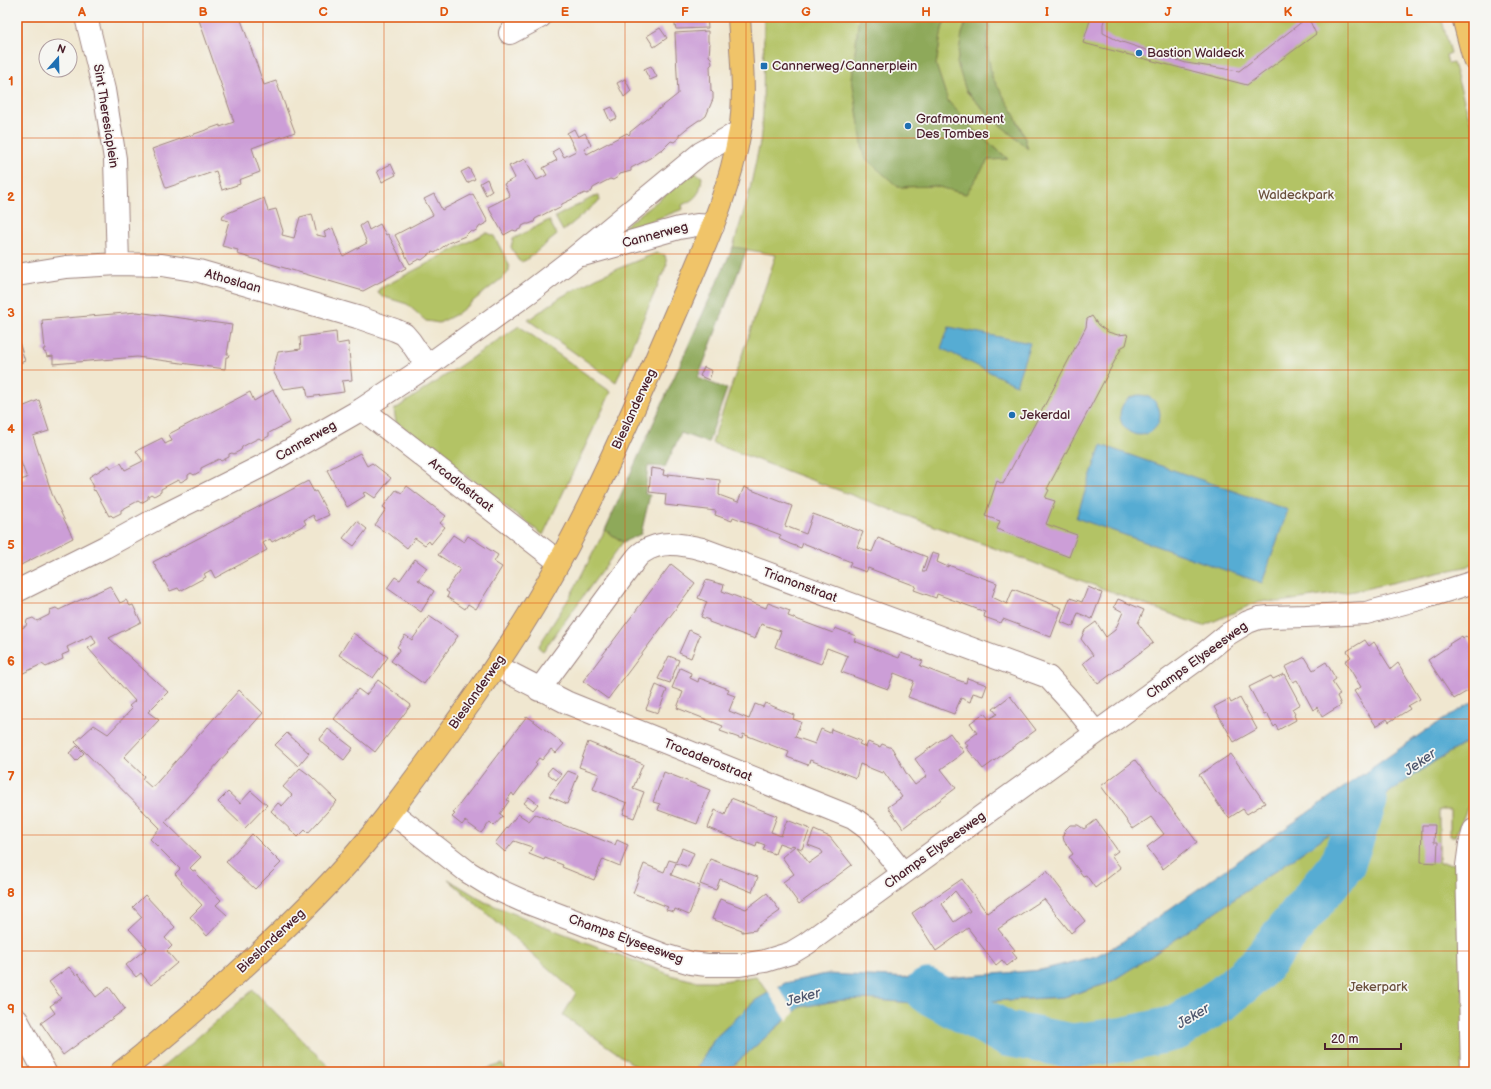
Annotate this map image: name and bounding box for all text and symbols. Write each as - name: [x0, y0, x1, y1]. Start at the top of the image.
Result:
- text: A: [77, 4, 86, 20]
- text: B: [198, 4, 208, 20]
- text: C: [318, 4, 328, 20]
- text: D: [439, 4, 449, 20]
- text: E: [561, 4, 570, 20]
- text: F: [681, 4, 689, 20]
- text: G: [801, 4, 811, 20]
- text: H: [921, 4, 931, 20]
- text: I: [1045, 4, 1049, 20]
- text: J: [1164, 4, 1172, 20]
- text: K: [1284, 4, 1293, 20]
- text: L: [1405, 4, 1413, 20]
- north arrow: [38, 38, 78, 78]
- text: N: [55, 42, 67, 57]
- place label: Bastion Waldeck: [1147, 45, 1245, 61]
- marker: Bastion Waldeck: [1134, 48, 1144, 58]
- place label: Cannerweg/Cannerplein: [772, 58, 917, 74]
- marker: Cannerweg/Cannerplein: [759, 61, 769, 71]
- street label: Sint Theresiaplein: [90, 63, 122, 169]
- text: 1: [8, 73, 14, 89]
- place label: Grafmonument Des Tombes: [916, 111, 1004, 142]
- marker: Grafmonument Des Tombes: [903, 121, 913, 131]
- park label: Waldeckpark: [1258, 187, 1334, 203]
- text: 2: [7, 189, 15, 205]
- street label: Cannerweg: [620, 219, 690, 251]
- street label: Athoslaan: [203, 265, 263, 297]
- text: 3: [7, 305, 15, 321]
- street label: Bieslanderweg: [608, 366, 660, 452]
- place label: Jekerdal: [1020, 407, 1070, 423]
- marker: Jekerdal: [1007, 410, 1017, 420]
- street label: Cannerweg: [273, 417, 339, 465]
- text: 4: [7, 421, 15, 437]
- street label: Arcadiastraat: [425, 455, 497, 515]
- text: 5: [7, 537, 15, 553]
- street label: Trianonstraat: [761, 564, 839, 606]
- street label: Champs Elyseesweg: [1143, 618, 1251, 702]
- street label: Bieslanderweg: [445, 652, 509, 732]
- text: 6: [7, 653, 15, 669]
- street label: Trocaderostraat: [662, 735, 754, 785]
- water label: Jeker: [1400, 744, 1440, 780]
- text: 7: [7, 769, 15, 785]
- street label: Champs Elyseesweg: [881, 808, 989, 892]
- text: 8: [7, 885, 15, 901]
- street label: Bieslanderweg: [234, 905, 308, 977]
- street label: Champs Elyseesweg: [566, 911, 686, 967]
- park label: Jekerpark: [1349, 979, 1408, 995]
- water label: Jeker: [783, 984, 823, 1010]
- water label: Jeker: [1173, 999, 1213, 1033]
- text: 9: [7, 1001, 15, 1017]
- scale bar: [1325, 1025, 1401, 1051]
- text: 20 m: [1331, 1032, 1358, 1047]

